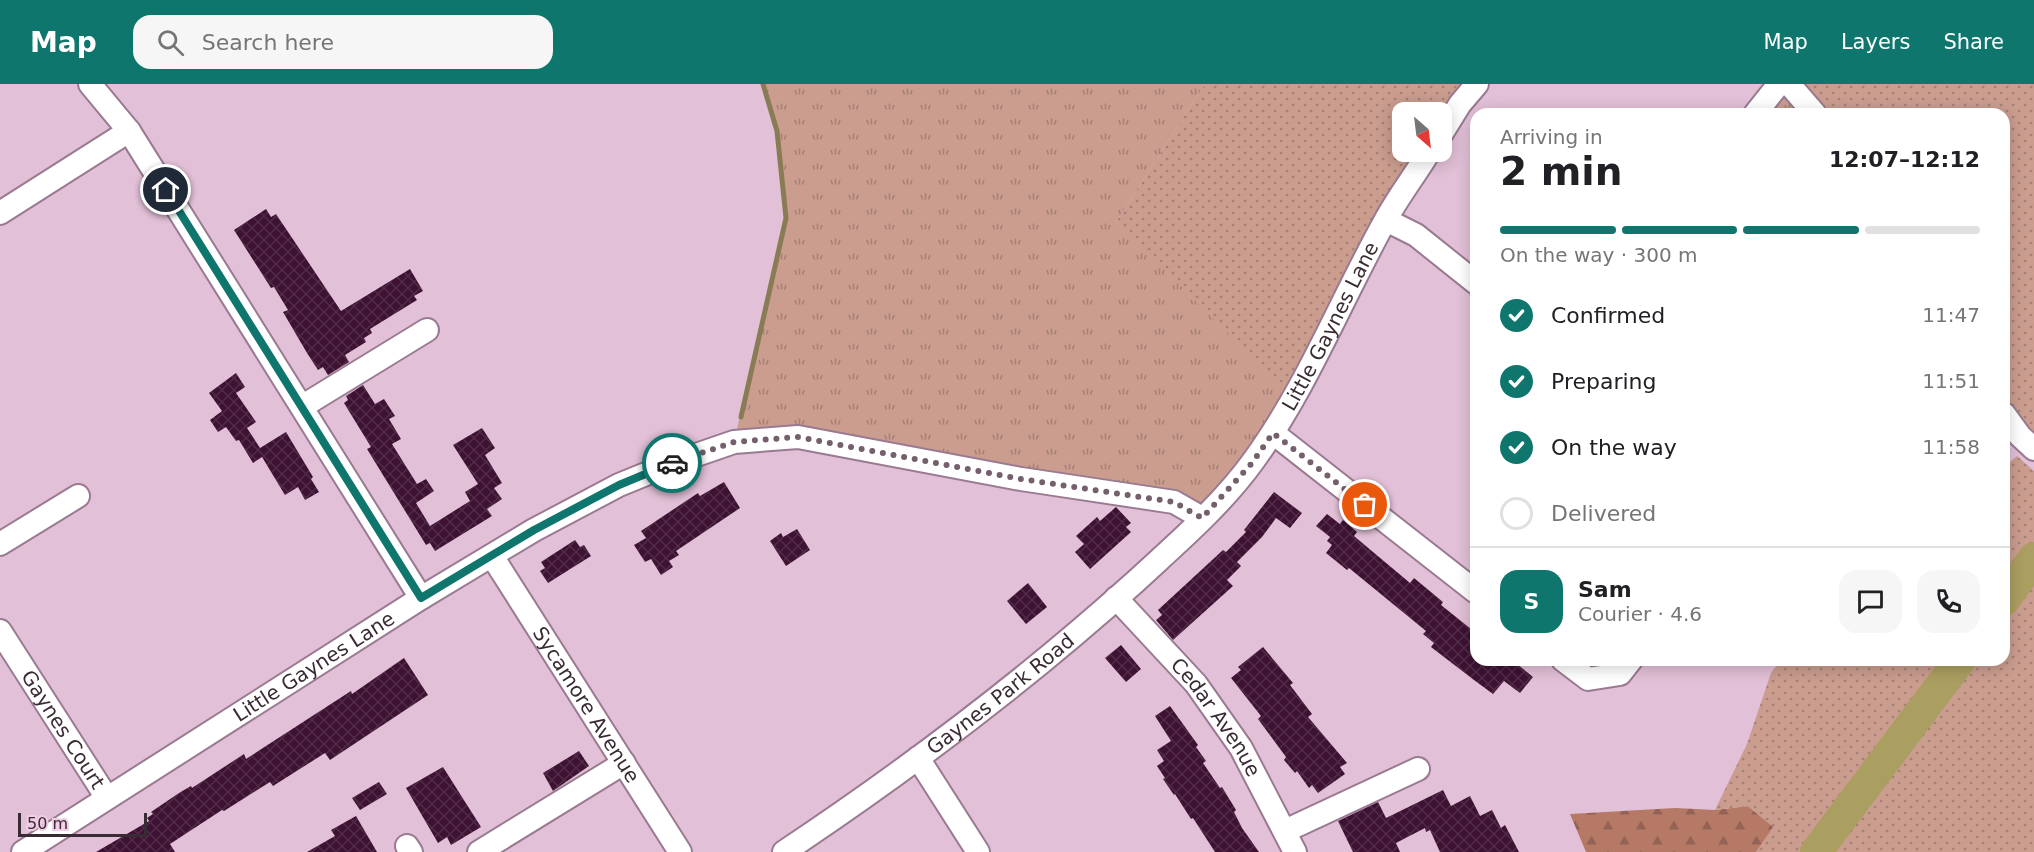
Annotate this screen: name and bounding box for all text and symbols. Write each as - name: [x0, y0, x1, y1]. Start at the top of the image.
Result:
- search box: [133, 15, 553, 69]
- text: Map: [30, 26, 97, 59]
- icon: search: [154, 26, 187, 59]
- text: Search here: [202, 30, 334, 55]
- text: Map: [1764, 30, 1808, 54]
- text: Layers: [1841, 30, 1910, 54]
- text: Share: [1943, 30, 2004, 54]
- north arrow: [1392, 102, 1452, 162]
- map controls: [1392, 102, 1452, 162]
- text: Arriving in: [1500, 125, 1603, 149]
- text: 12:07–12:12: [1829, 147, 1980, 172]
- text: 2 min: [1500, 149, 1622, 194]
- pin: [140, 164, 191, 215]
- icon: home: [149, 173, 182, 206]
- street label: Little Gaynes Lane: [1277, 238, 1384, 415]
- text: On the way · 300 m: [1500, 243, 1698, 267]
- icon: check: [1500, 299, 1533, 332]
- text: Confirmed: [1551, 303, 1665, 328]
- text: 11:47: [1922, 303, 1980, 327]
- icon: check: [1500, 365, 1533, 398]
- text: Preparing: [1551, 369, 1657, 394]
- text: 11:51: [1922, 369, 1980, 393]
- icon: check: [1500, 431, 1533, 464]
- courier: [642, 433, 702, 493]
- text: On the way: [1551, 435, 1677, 460]
- text: 11:58: [1922, 435, 1980, 459]
- icon: car: [656, 447, 689, 480]
- pin: [1339, 479, 1390, 530]
- icon: bag: [1348, 488, 1381, 521]
- text: Delivered: [1551, 501, 1656, 526]
- button: chat: [1839, 570, 1902, 633]
- button: phone: [1917, 570, 1980, 633]
- text: Sam: [1578, 577, 1632, 602]
- text: S: [1524, 589, 1539, 614]
- text: Courier · 4.6: [1578, 602, 1702, 626]
- street label: Little Gaynes Lane: [229, 606, 399, 727]
- street label: Sycamore Avenue: [528, 622, 645, 787]
- street label: Gaynes Park Road: [922, 628, 1079, 760]
- street label: Cedar Avenue: [1166, 653, 1266, 781]
- street label: Gaynes Court: [16, 666, 110, 794]
- scale bar: [18, 810, 147, 838]
- text: 50 m: [27, 814, 68, 833]

